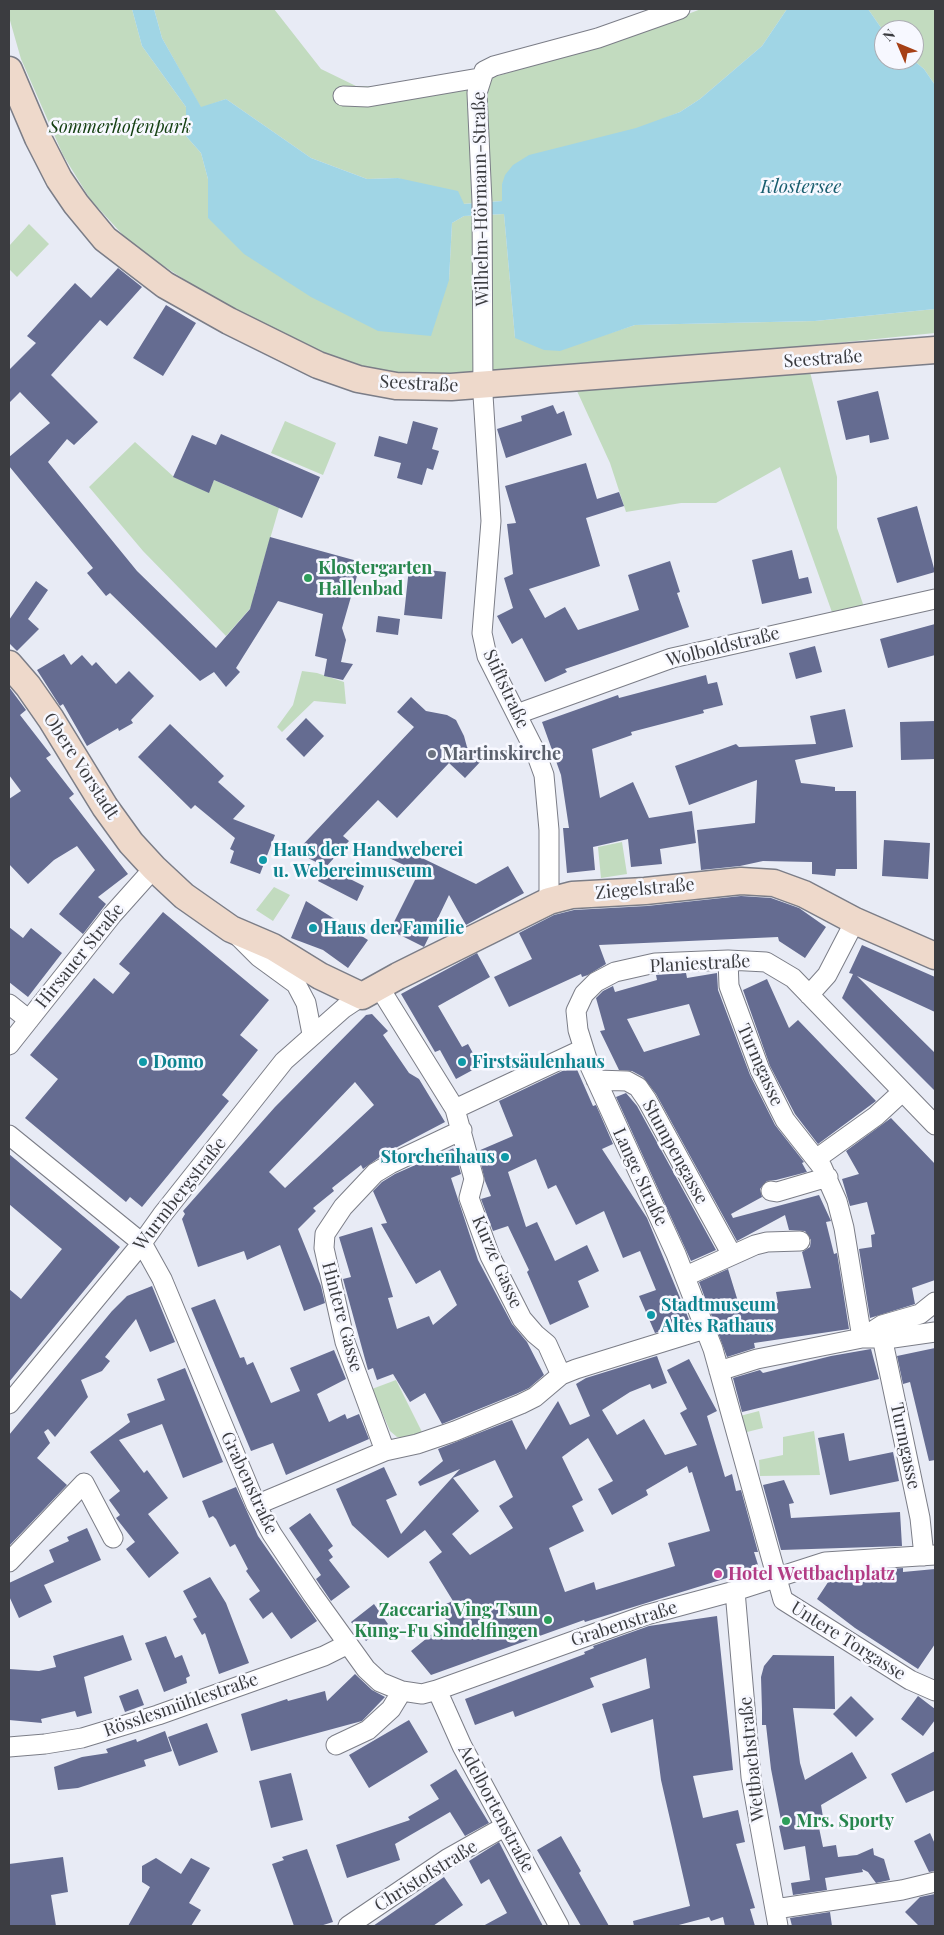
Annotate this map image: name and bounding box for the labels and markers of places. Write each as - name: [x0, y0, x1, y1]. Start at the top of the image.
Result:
- place label: Klostergarten Hallenbad: [318, 557, 432, 600]
- marker: Klostergarten Hallenbad: [302, 572, 314, 584]
- place label: Martinskirche: [442, 743, 561, 765]
- marker: Martinskirche: [426, 748, 438, 760]
- place label: Haus der Handweberei u. Webereimuseum: [273, 839, 463, 882]
- marker: Haus der Handweberei u. Webereimuseum: [257, 854, 269, 866]
- place label: Haus der Familie: [323, 917, 464, 939]
- marker: Haus der Familie: [307, 922, 319, 934]
- place label: Domo: [153, 1051, 204, 1073]
- place label: Firstsäulenhaus: [472, 1051, 605, 1073]
- marker: Domo: [137, 1056, 149, 1068]
- marker: Firstsäulenhaus: [456, 1056, 468, 1068]
- place label: Storchenhaus: [381, 1146, 495, 1168]
- marker: Storchenhaus: [499, 1151, 511, 1163]
- place label: Stadtmuseum Altes Rathaus: [661, 1294, 776, 1336]
- marker: Stadtmuseum Altes Rathaus: [645, 1309, 657, 1321]
- place label: Hotel Wettbachplatz: [728, 1563, 895, 1585]
- marker: Hotel Wettbachplatz: [712, 1568, 724, 1580]
- place label: Zaccaria Ving Tsun Kung-Fu Sindelfingen: [354, 1599, 538, 1642]
- marker: Zaccaria Ving Tsun Kung-Fu Sindelfingen: [542, 1614, 554, 1626]
- place label: Mrs. Sporty: [796, 1810, 894, 1832]
- marker: Mrs. Sporty: [780, 1815, 792, 1827]

